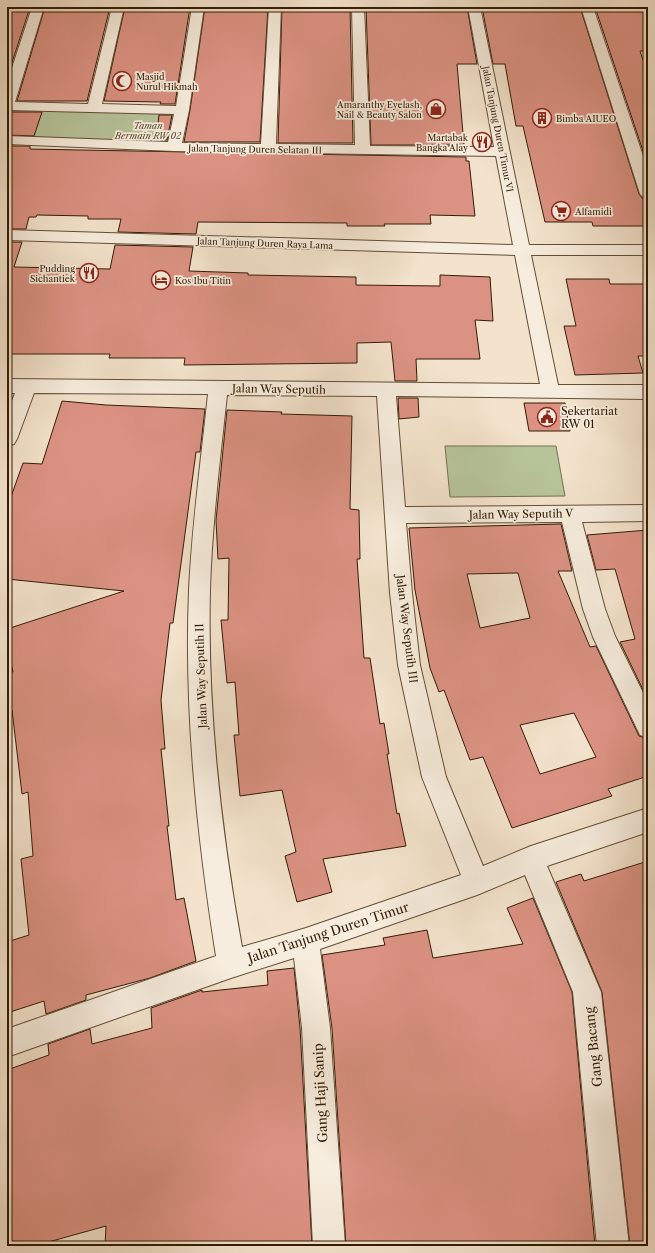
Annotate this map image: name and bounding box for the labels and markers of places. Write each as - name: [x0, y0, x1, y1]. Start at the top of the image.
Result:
- mosque icon: Masjid Nurul Hikmah: [111, 70, 133, 92]
- place label: Masjid Nurul Hikmah: [136, 71, 198, 92]
- shop icon: Amaranthy Eyelash, Nail & Beauty Salon: [425, 98, 447, 120]
- place label: Amaranthy Eyelash, Nail & Beauty Salon: [336, 99, 422, 120]
- building icon: Bimba AIUEO: [531, 107, 553, 129]
- place label: Bimba AIUEO: [556, 113, 617, 124]
- restaurant icon: Martabak Bangka Alay: [471, 131, 493, 153]
- place label: Martabak Bangka Alay: [416, 132, 469, 153]
- supermarket icon: Alfamidi: [550, 200, 572, 222]
- place label: Alfamidi: [574, 206, 612, 217]
- restaurant icon: Pudding Sichantiek: [78, 262, 100, 284]
- place label: Pudding Sichantiek: [30, 263, 76, 284]
- hotel icon: Kos Ibu Titin: [150, 269, 172, 291]
- place label: Kos Ibu Titin: [175, 275, 231, 286]
- place label: Sekertariat RW 01: [561, 404, 618, 431]
- public building icon: Sekertariat RW 01: [536, 406, 558, 428]

